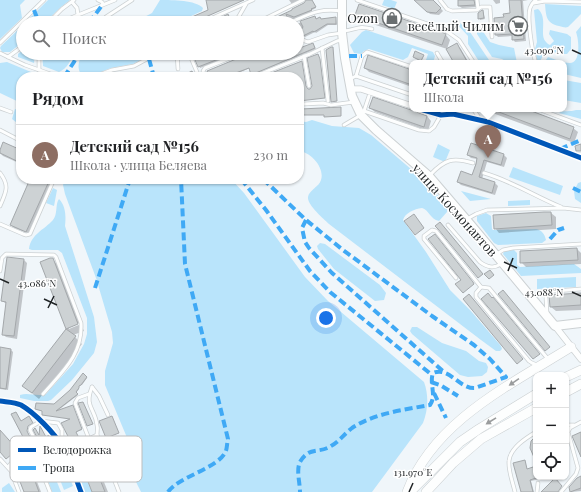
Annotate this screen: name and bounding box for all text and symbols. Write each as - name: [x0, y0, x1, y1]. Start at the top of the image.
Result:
- shop icon: Ozon: [381, 7, 403, 29]
- place label: Ozon: [347, 9, 378, 26]
- supermarket icon: весёлый Чилим: [507, 15, 529, 37]
- search box: [16, 16, 304, 60]
- place label: весёлый Чилим: [408, 17, 504, 34]
- icon: search: [30, 27, 52, 49]
- text: Поиск: [62, 28, 107, 48]
- text: 43.090°N: [525, 43, 563, 57]
- popup: [409, 60, 567, 112]
- text: Детский сад №156: [424, 68, 552, 88]
- text: Рядом: [32, 87, 84, 109]
- text: Школа: [424, 88, 464, 105]
- pin: A: [475, 125, 501, 158]
- text: Детский сад №156: [70, 136, 199, 156]
- text: A: [41, 146, 49, 163]
- text: 230 m: [253, 146, 288, 163]
- text: Школа · улица Беляева: [70, 156, 207, 173]
- street label: улица Космонавтов: [408, 159, 502, 260]
- text: 43.086°N: [18, 276, 56, 290]
- text: 43.088°N: [525, 285, 563, 299]
- your location: [316, 308, 336, 328]
- map controls: [533, 372, 569, 480]
- button: +: [533, 372, 569, 408]
- one-way arrow: [509, 378, 519, 386]
- button: −: [533, 408, 569, 444]
- one-way arrow: [485, 418, 496, 425]
- legend: [10, 436, 142, 482]
- text: Велодорожка: [43, 442, 112, 457]
- button: locate: [533, 444, 569, 480]
- text: Тропа: [43, 460, 75, 475]
- text: 131.970°E: [394, 465, 432, 479]

